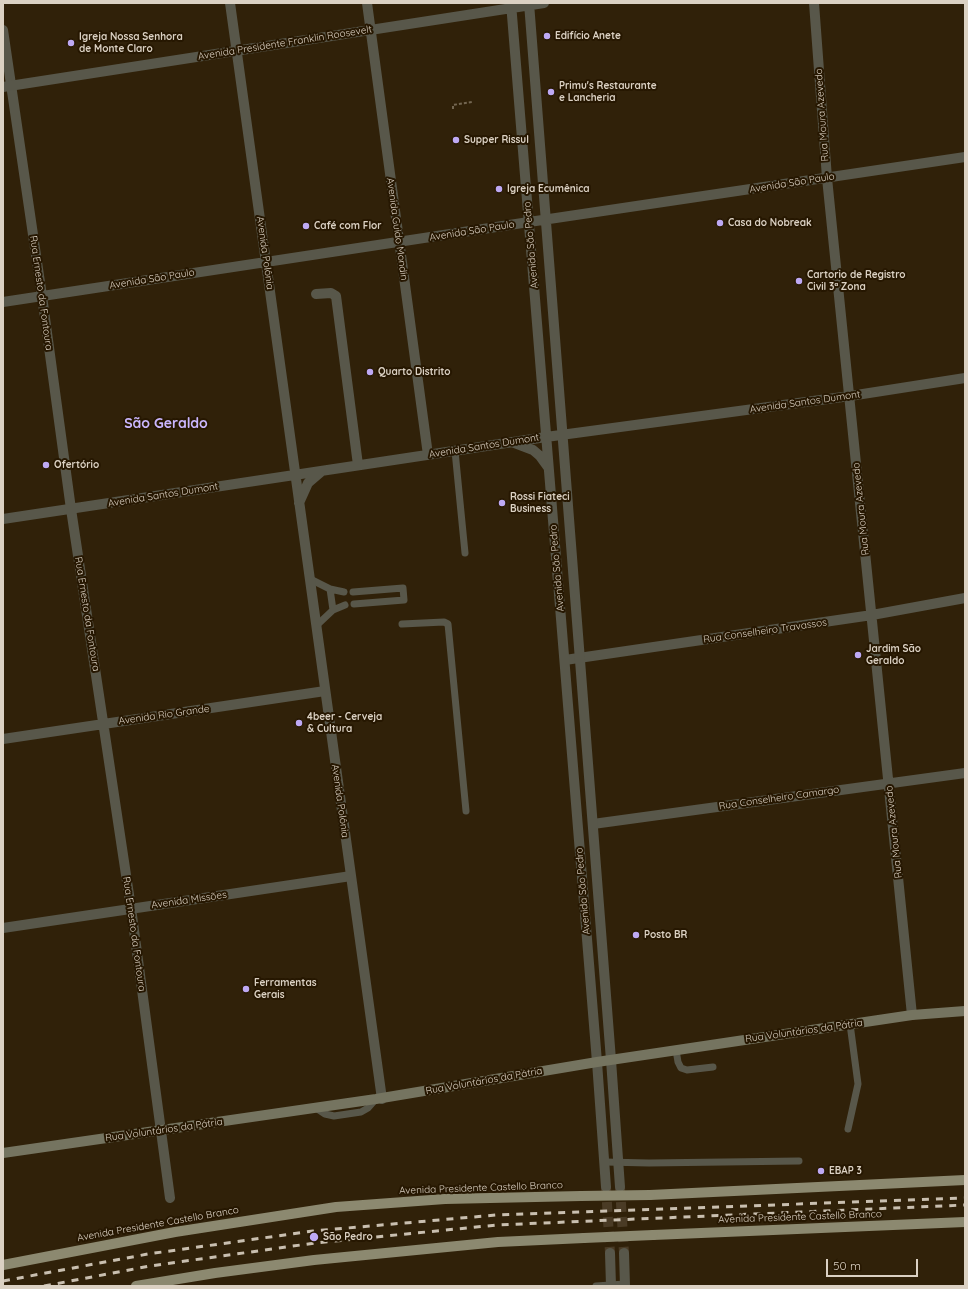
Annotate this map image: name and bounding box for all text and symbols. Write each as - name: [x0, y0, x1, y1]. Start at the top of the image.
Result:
- street label: Avenida Presidente Franklin Roosevelt: [197, 23, 373, 63]
- place label: Edifício Anete: [555, 30, 621, 42]
- place label: Igreja Nossa Senhora de Monte Claro: [79, 31, 183, 54]
- marker: Edifício Anete: [542, 31, 552, 41]
- marker: Igreja Nossa Senhora de Monte Claro: [66, 38, 76, 48]
- street label: Rua Moura Azevedo: [813, 68, 831, 162]
- place label: Primu's Restaurante e Lancheria: [559, 80, 657, 104]
- marker: Primu's Restaurante e Lancheria: [546, 87, 556, 97]
- place label: Supper Rissul: [464, 134, 529, 146]
- marker: Supper Rissul: [451, 135, 461, 145]
- street label: Avenida São Paulo: [749, 170, 835, 196]
- street label: Avenida Guido Mondin: [384, 177, 410, 281]
- place label: Igreja Ecumênica: [507, 183, 590, 195]
- marker: Igreja Ecumênica: [494, 184, 504, 194]
- street label: Avenida São Pedro: [521, 201, 541, 289]
- street label: Avenida Polônia: [254, 215, 276, 291]
- place label: Casa do Nobreak: [728, 217, 812, 229]
- street label: Avenida São Paulo: [429, 218, 515, 244]
- marker: Casa do Nobreak: [715, 218, 725, 228]
- place label: Café com Flor: [314, 220, 382, 232]
- marker: Café com Flor: [301, 221, 311, 231]
- street label: Rua Ernesto da Fontoura: [27, 235, 55, 351]
- street label: Avenida São Paulo: [109, 266, 195, 292]
- place label: Cartorio de Registro Civil 3ª Zona: [807, 269, 906, 292]
- marker: Cartorio de Registro Civil 3ª Zona: [794, 276, 804, 286]
- place label: Quarto Distrito: [378, 366, 451, 378]
- marker: Quarto Distrito: [365, 367, 375, 377]
- street label: Avenida Santos Dumont: [749, 388, 861, 416]
- district label: São Geraldo: [124, 416, 208, 432]
- street label: Avenida Santos Dumont: [428, 431, 540, 461]
- place label: Ofertório: [54, 459, 99, 471]
- marker: Ofertório: [41, 460, 51, 470]
- street label: Rua Moura Azevedo: [850, 462, 872, 556]
- street label: Avenida Santos Dumont: [107, 480, 219, 510]
- place label: Rossi Fiateci Business: [510, 491, 570, 514]
- marker: Rossi Fiateci Business: [497, 498, 507, 508]
- street label: Avenida São Pedro: [547, 524, 567, 612]
- street label: Rua Ernesto da Fontoura: [72, 556, 102, 672]
- street label: Rua Conselheiro Travassos: [703, 616, 827, 646]
- place label: Jardim São Geraldo: [866, 643, 921, 666]
- marker: Jardim São Geraldo: [853, 650, 863, 660]
- street label: Avenida Rio Grande: [118, 703, 210, 727]
- place label: 4beer - Cerveja & Cultura: [307, 711, 382, 734]
- marker: 4beer - Cerveja & Cultura: [294, 718, 304, 728]
- street label: Avenida Polônia: [329, 763, 351, 839]
- street label: Rua Conselheiro Camargo: [718, 784, 840, 812]
- street label: Rua Moura Azevedo: [883, 785, 905, 879]
- street label: Avenida São Pedro: [573, 847, 593, 935]
- street label: Rua Ernesto da Fontoura: [120, 876, 148, 992]
- street label: Avenida Missões: [151, 889, 227, 911]
- place label: Posto BR: [644, 929, 687, 941]
- marker: Posto BR: [631, 930, 641, 940]
- place label: Ferramentas Gerais: [254, 977, 316, 1000]
- marker: Ferramentas Gerais: [241, 984, 251, 994]
- street label: Rua Voluntários da Pátria: [745, 1017, 863, 1045]
- street label: Rua Voluntários da Pátria: [425, 1065, 543, 1097]
- street label: Rua Voluntários da Pátria: [105, 1116, 223, 1144]
- place label: EBAP 3: [829, 1165, 862, 1177]
- marker: EBAP 3: [816, 1166, 826, 1176]
- street label: Avenida Presidente Castello Branco: [399, 1179, 563, 1197]
- street label: Avenida Presidente Castello Branco: [76, 1204, 240, 1244]
- street label: Avenida Presidente Castello Branco: [718, 1208, 882, 1226]
- marker: São Pedro: [308, 1231, 320, 1243]
- place label: São Pedro: [323, 1231, 373, 1243]
- scale bar: [828, 1251, 920, 1277]
- text: 50 m: [833, 1258, 861, 1273]

